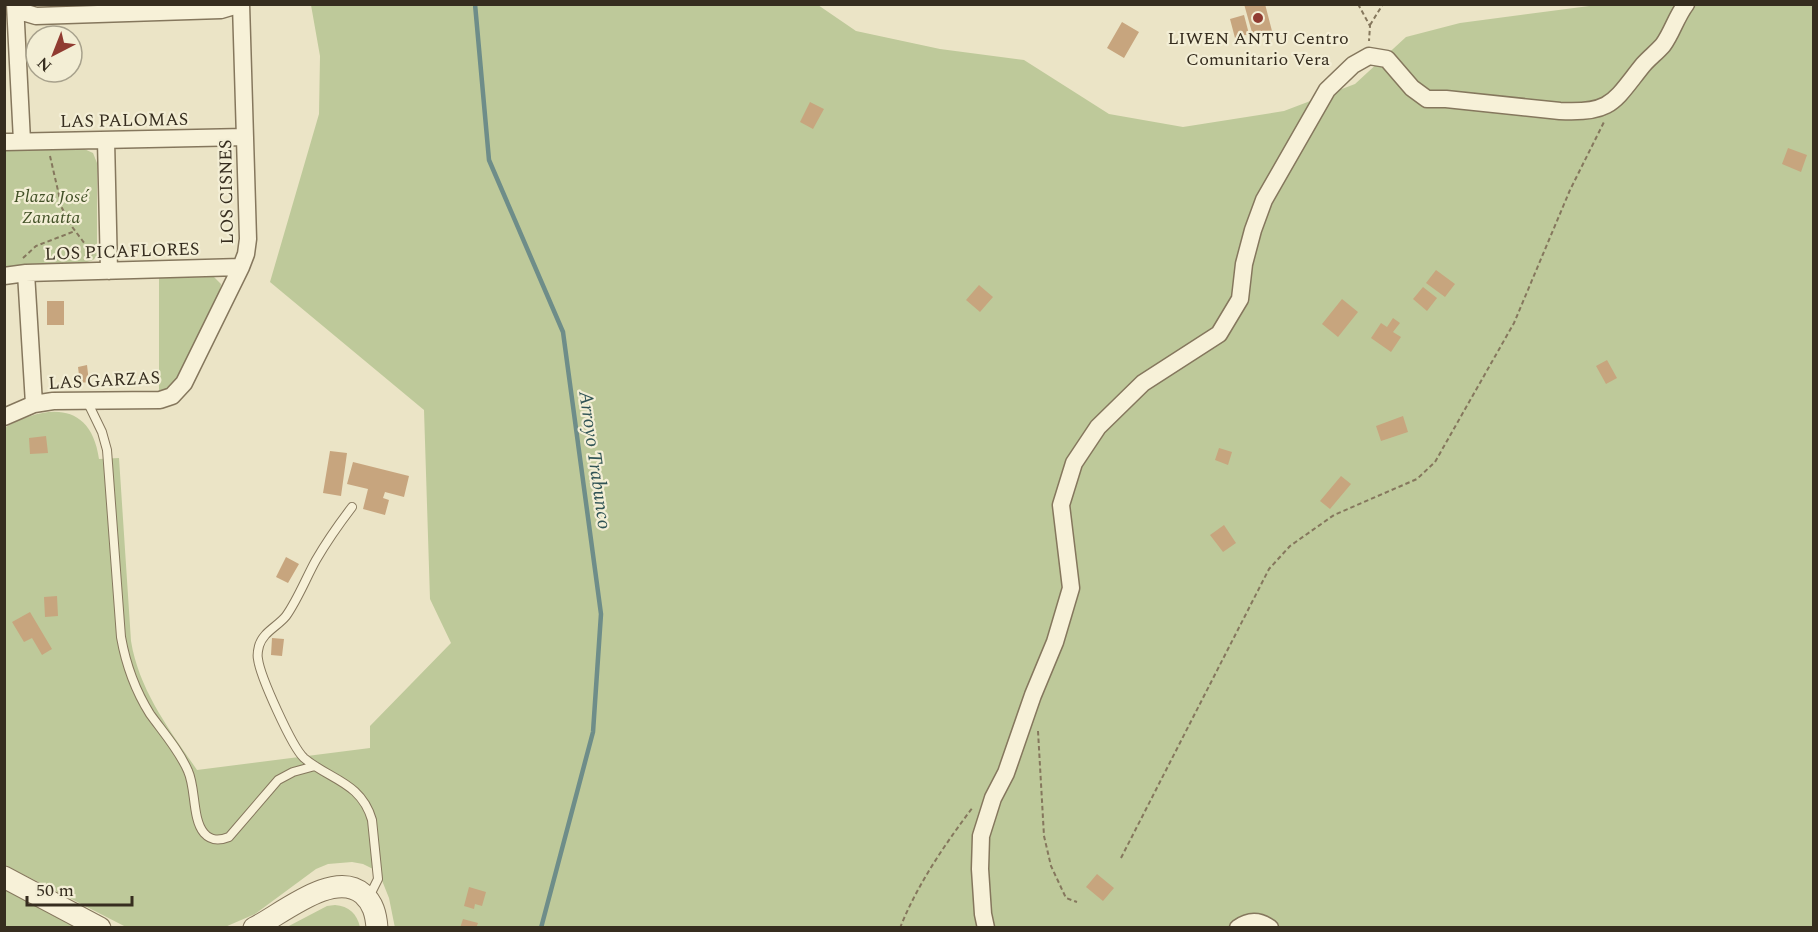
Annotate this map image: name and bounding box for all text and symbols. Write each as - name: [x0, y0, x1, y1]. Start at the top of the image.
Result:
- marker: LIWEN ANTU Centro Comunitario Vera: [1251, 11, 1265, 25]
- north arrow: [24, 24, 84, 84]
- place label: LIWEN ANTU Centro Comunitario Vera: [1167, 25, 1349, 73]
- text: N: [32, 51, 58, 78]
- street label: LAS PALOMAS: [60, 106, 188, 135]
- street label: LOS CISNES: [212, 139, 241, 245]
- park label: Plaza José Zanatta: [14, 183, 90, 231]
- street label: LOS PICAFLORES: [44, 235, 200, 268]
- street label: LAS GARZAS: [47, 364, 161, 397]
- water label: Arroyo Trabunco: [570, 388, 620, 531]
- scale bar: [27, 869, 132, 907]
- text: 50 m: [36, 877, 74, 904]

